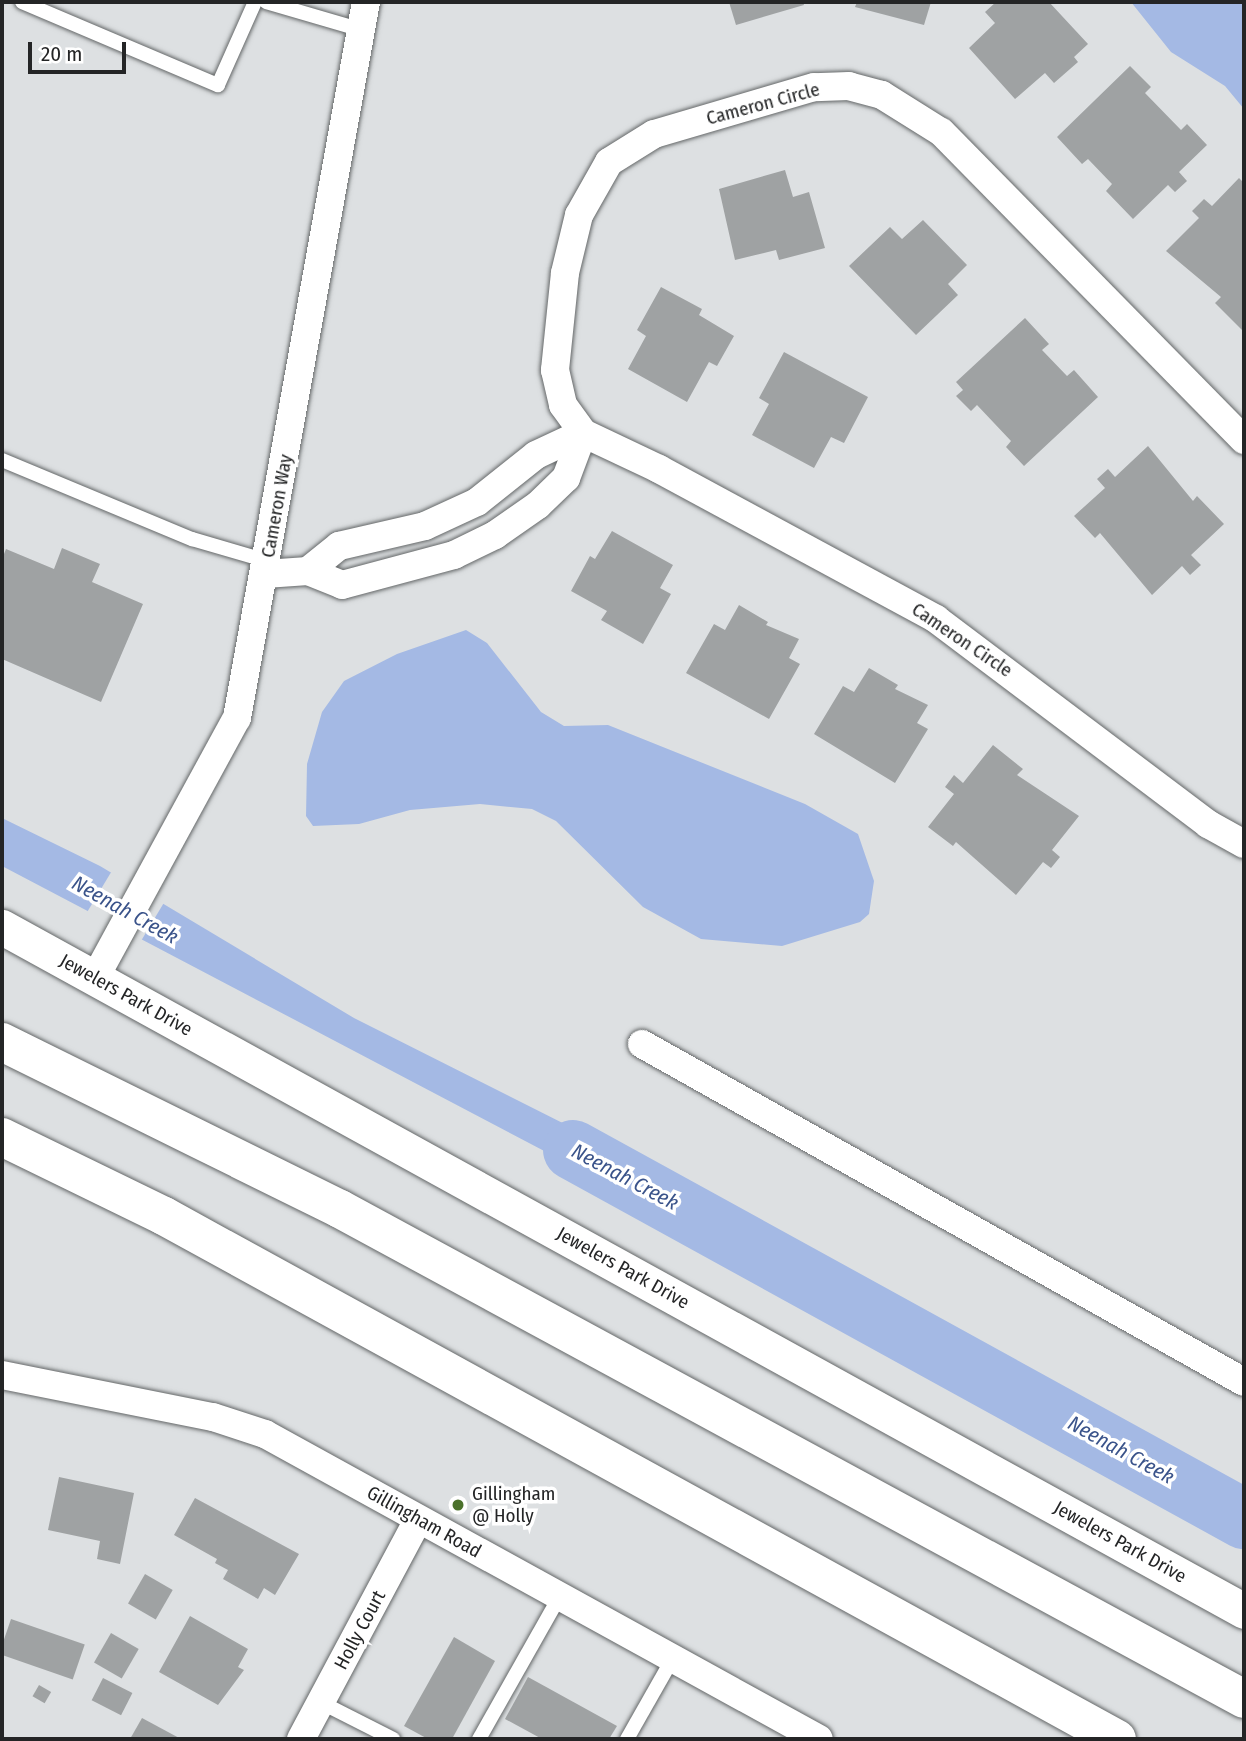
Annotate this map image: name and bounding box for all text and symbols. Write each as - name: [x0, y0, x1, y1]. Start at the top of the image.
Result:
- scale bar: [32, 28, 130, 72]
- text: 20 m: [41, 41, 82, 67]
- street label: Cameron Circle: [704, 78, 822, 130]
- street label: Cameron Way: [257, 453, 297, 559]
- street label: Cameron Circle: [907, 598, 1017, 682]
- water label: Neenah Creek: [68, 871, 182, 949]
- street label: Jewelers Park Drive: [56, 949, 196, 1041]
- water label: Neenah Creek: [567, 1138, 683, 1216]
- street label: Jewelers Park Drive: [553, 1222, 693, 1314]
- water label: Neenah Creek: [1064, 1411, 1178, 1489]
- street label: Gillingham Road: [363, 1481, 485, 1563]
- place label: Gillingham @ Holly: [472, 1483, 555, 1527]
- street label: Jewelers Park Drive: [1050, 1496, 1190, 1588]
- marker: Gillingham @ Holly: [450, 1497, 466, 1513]
- street label: Holly Court: [330, 1587, 390, 1673]

